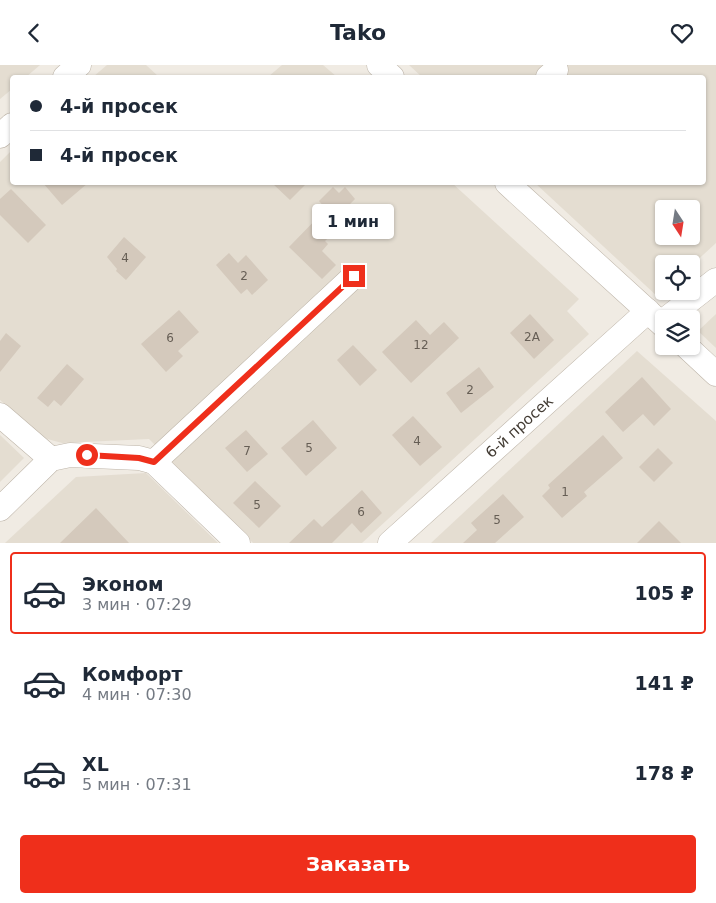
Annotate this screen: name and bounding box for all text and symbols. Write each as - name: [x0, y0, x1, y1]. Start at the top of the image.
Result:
- icon: back: [20, 19, 48, 47]
- icon: heart: [668, 19, 696, 47]
- text: Tako: [330, 20, 386, 45]
- text: 4-й просек: [60, 95, 178, 117]
- text: 4-й просек: [60, 144, 178, 166]
- north arrow: [655, 200, 700, 245]
- map controls: [655, 200, 700, 355]
- callout: 1 мин: [313, 203, 395, 239]
- text: 1 мин: [327, 212, 379, 231]
- house number: 4: [121, 251, 129, 265]
- button: locate: [655, 255, 700, 300]
- route end: [343, 265, 365, 287]
- house number: 2: [240, 269, 248, 283]
- button: layers: [655, 310, 700, 355]
- house number: 2А: [524, 330, 541, 344]
- house number: 6: [166, 331, 174, 345]
- house number: 12: [413, 338, 429, 352]
- house number: 2: [466, 383, 474, 397]
- street label: 6-й просек: [482, 392, 557, 462]
- house number: 4: [413, 434, 421, 448]
- house number: 5: [305, 441, 313, 455]
- route start: [76, 444, 98, 466]
- house number: 7: [243, 444, 251, 458]
- house number: 1: [561, 485, 569, 499]
- house number: 5: [253, 498, 261, 512]
- house number: 6: [357, 505, 365, 519]
- house number: 5: [493, 513, 501, 527]
- icon: car: [22, 571, 67, 616]
- text: Эконом: [82, 573, 164, 595]
- text: 105 ₽: [635, 582, 694, 604]
- text: 3 мин · 07:29: [82, 595, 192, 614]
- icon: car: [22, 661, 67, 706]
- text: Комфорт: [82, 663, 183, 685]
- text: 141 ₽: [635, 672, 694, 694]
- text: 4 мин · 07:30: [82, 685, 192, 704]
- icon: car: [22, 751, 67, 796]
- text: XL: [82, 753, 109, 775]
- text: 178 ₽: [635, 762, 694, 784]
- text: 5 мин · 07:31: [82, 775, 192, 794]
- button: Заказать: [20, 835, 696, 893]

